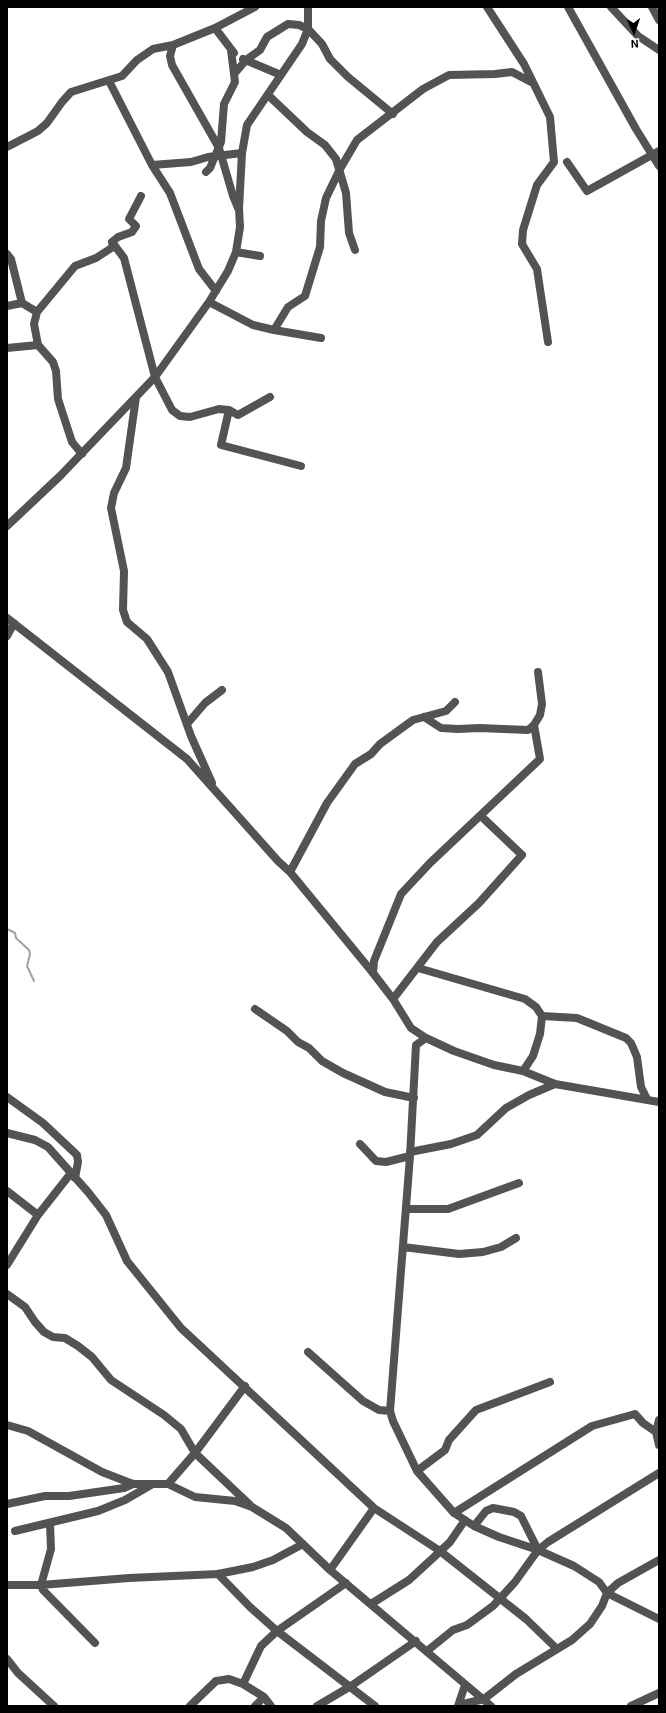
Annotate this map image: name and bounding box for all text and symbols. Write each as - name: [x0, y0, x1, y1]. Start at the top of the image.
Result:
- north arrow: [614, 12, 654, 52]
- text: N: [630, 38, 639, 51]

